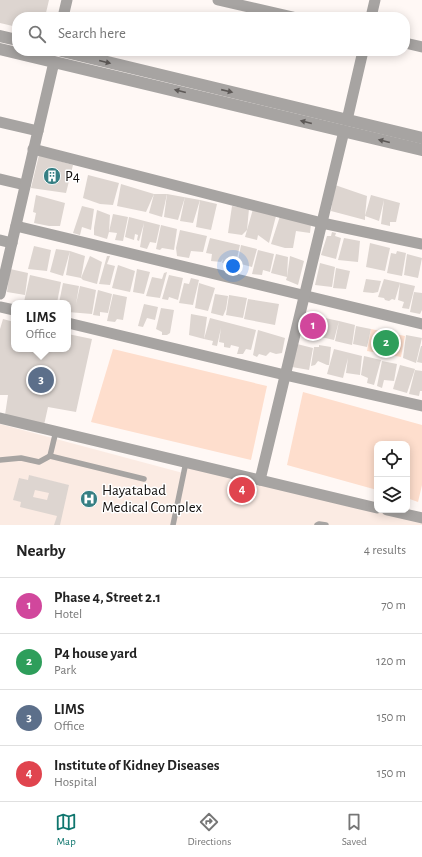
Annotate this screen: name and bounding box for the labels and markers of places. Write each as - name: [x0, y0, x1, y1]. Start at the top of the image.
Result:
- building icon: P4: [42, 166, 62, 186]
- place label: P4: [65, 169, 80, 184]
- pin: 1: [300, 311, 326, 341]
- pin: 2: [373, 328, 399, 358]
- pin: 3: [28, 365, 54, 395]
- pin: 4: [229, 475, 255, 505]
- place label: Hayatabad Medical Complex: [102, 483, 203, 515]
- hospital icon: Hayatabad Medical Complex: [79, 489, 99, 509]

